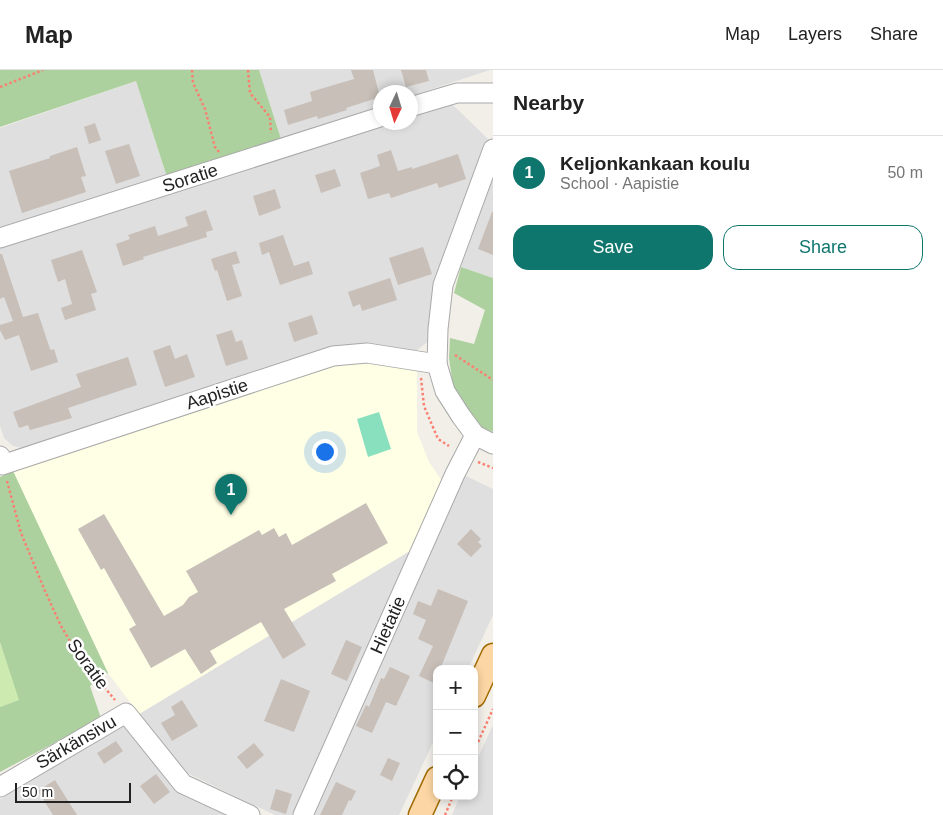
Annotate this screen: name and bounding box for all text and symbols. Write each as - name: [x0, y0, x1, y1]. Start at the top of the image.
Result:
- text: Map: [25, 21, 73, 48]
- text: Map: [725, 24, 760, 44]
- text: Layers: [788, 24, 842, 44]
- text: Share: [870, 24, 918, 44]
- north arrow: [373, 85, 418, 130]
- text: Nearby: [513, 91, 584, 114]
- text: Keljonkankaan koulu: [560, 153, 750, 174]
- street label: Soratie: [160, 160, 220, 196]
- text: 1: [525, 164, 533, 181]
- text: 50 m: [887, 164, 923, 181]
- text: School · Aapistie: [560, 175, 679, 192]
- button: Save: [513, 225, 713, 270]
- button: Share: [723, 225, 923, 270]
- street label: Aapistie: [183, 375, 251, 413]
- your location: [312, 439, 338, 465]
- pin: 1: [215, 474, 247, 515]
- street label: Hietatie: [366, 593, 410, 657]
- street label: Soratie: [63, 635, 113, 693]
- map controls: [433, 665, 478, 800]
- button: +: [433, 665, 478, 710]
- button: −: [433, 710, 478, 755]
- street label: Särkänsivu: [32, 711, 120, 773]
- button: locate: [433, 755, 478, 800]
- scale bar: [15, 780, 131, 803]
- text: 50 m: [22, 784, 53, 800]

